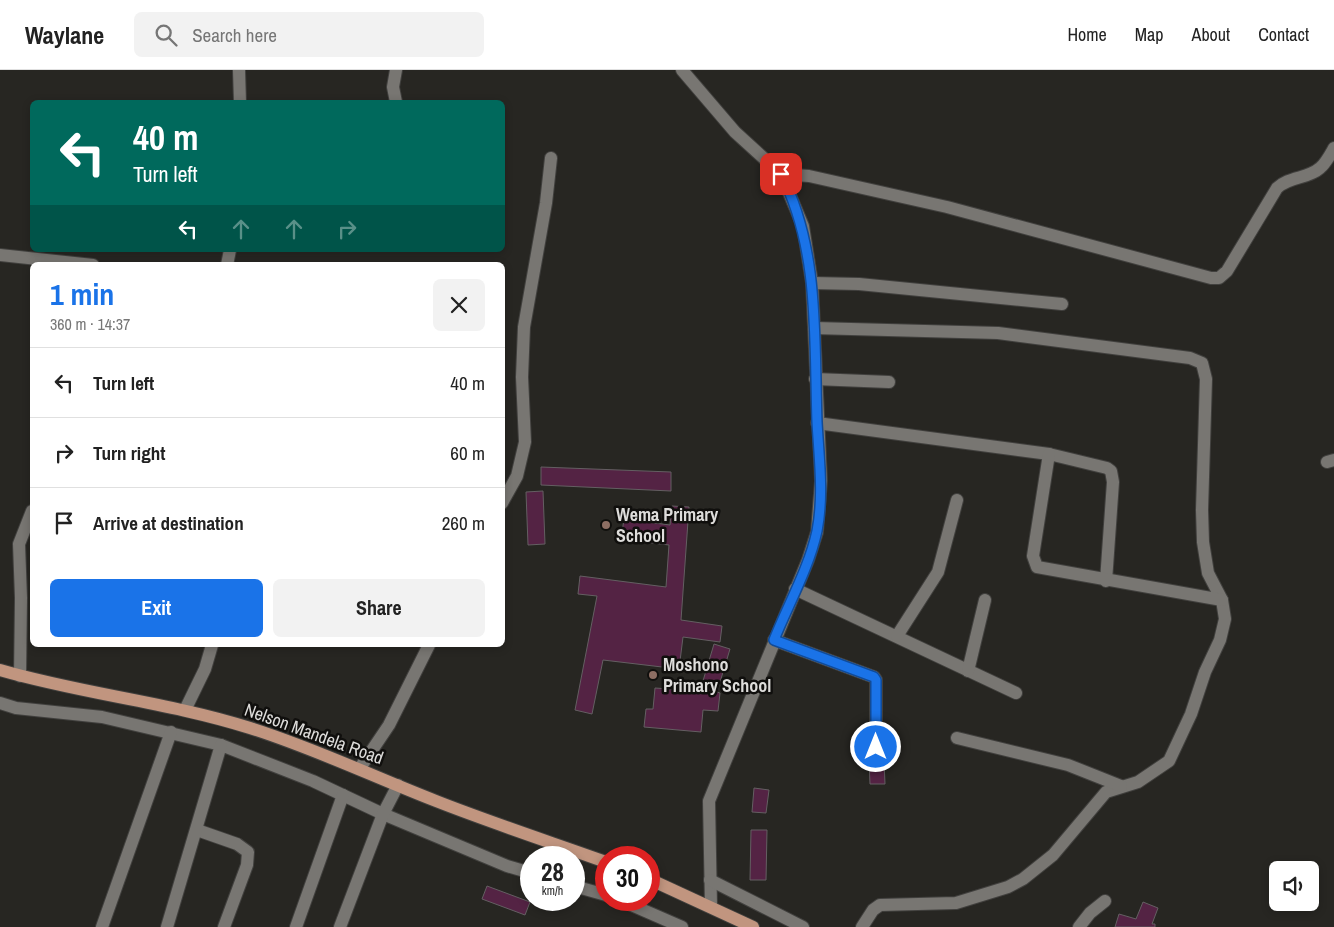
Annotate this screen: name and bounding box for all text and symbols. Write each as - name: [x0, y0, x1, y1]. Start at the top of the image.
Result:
- search box: [134, 12, 484, 57]
- text: Waylane: [25, 19, 104, 51]
- icon: search: [152, 21, 180, 49]
- text: Search here: [192, 22, 277, 48]
- text: Home: [1067, 22, 1107, 47]
- text: Map: [1135, 22, 1164, 47]
- text: About: [1192, 22, 1230, 47]
- text: Contact: [1258, 22, 1309, 47]
- text: 40 m: [133, 114, 198, 161]
- icon: left: [50, 120, 115, 185]
- pin: [760, 153, 802, 195]
- text: Turn left: [133, 159, 198, 189]
- icon: arrive: [767, 160, 795, 188]
- icon: left: [174, 215, 202, 243]
- icon: ahead: [227, 215, 255, 243]
- icon: ahead: [280, 215, 308, 243]
- icon: right: [333, 215, 361, 243]
- text: 1 min: [50, 274, 114, 314]
- button: close: [433, 279, 485, 331]
- text: 360 m · 14:37: [50, 313, 130, 335]
- icon: left: [50, 369, 78, 397]
- text: Turn left: [93, 370, 154, 396]
- text: 40 m: [450, 370, 485, 396]
- icon: right: [50, 439, 78, 467]
- text: Turn right: [93, 440, 165, 466]
- text: 60 m: [450, 440, 485, 466]
- place label: Wema Primary School: [616, 502, 719, 548]
- icon: arrive: [50, 509, 78, 537]
- text: Arrive at destination: [93, 510, 244, 536]
- text: 260 m: [442, 510, 485, 536]
- marker: Wema Primary School: [600, 519, 612, 531]
- button: Exit: [50, 579, 263, 637]
- button: Share: [273, 579, 485, 637]
- place label: Moshono Primary School: [663, 652, 771, 698]
- marker: Moshono Primary School: [647, 669, 659, 681]
- street label: Nelson Mandela Road: [241, 697, 387, 770]
- position arrow: [849, 720, 901, 772]
- speed limit sign: 30: [595, 846, 660, 911]
- text: 28: [541, 855, 564, 889]
- map controls: [1269, 861, 1319, 911]
- button: sound: [1269, 861, 1319, 911]
- text: km/h: [542, 883, 563, 899]

